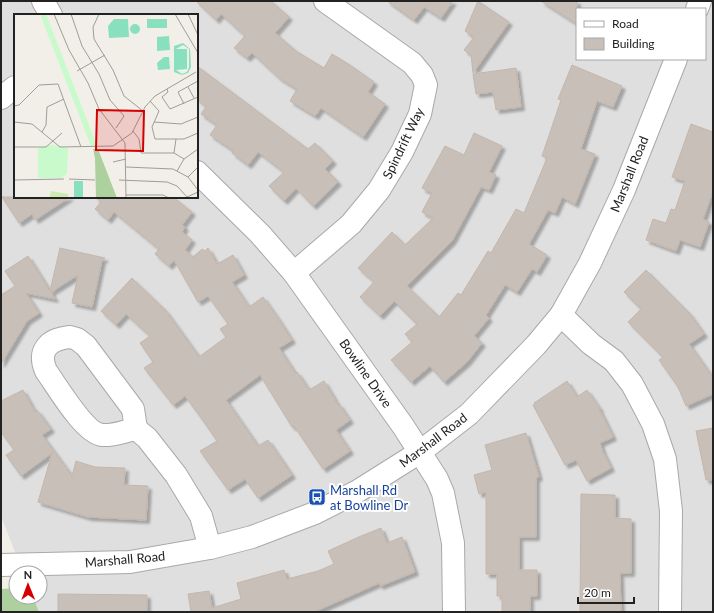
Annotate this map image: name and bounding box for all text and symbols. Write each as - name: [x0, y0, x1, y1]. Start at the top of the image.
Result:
- legend: [576, 8, 706, 60]
- inset map: [14, 14, 198, 198]
- text: Road: [612, 16, 639, 31]
- text: Building: [612, 36, 655, 51]
- street label: Spindrift Way: [379, 104, 427, 181]
- street label: Marshall Road: [606, 134, 652, 214]
- street label: Bowline Drive: [336, 335, 396, 411]
- street label: Marshall Road: [396, 409, 470, 471]
- place label: Marshall Rd at Bowline Dr: [330, 482, 409, 513]
- bus stop icon: Marshall Rd at Bowline Dr: [307, 487, 327, 507]
- street label: Marshall Road: [84, 548, 166, 570]
- north arrow: [8, 565, 48, 605]
- text: N: [23, 568, 32, 581]
- scale bar: [578, 579, 634, 605]
- text: 20 m: [584, 585, 611, 600]

